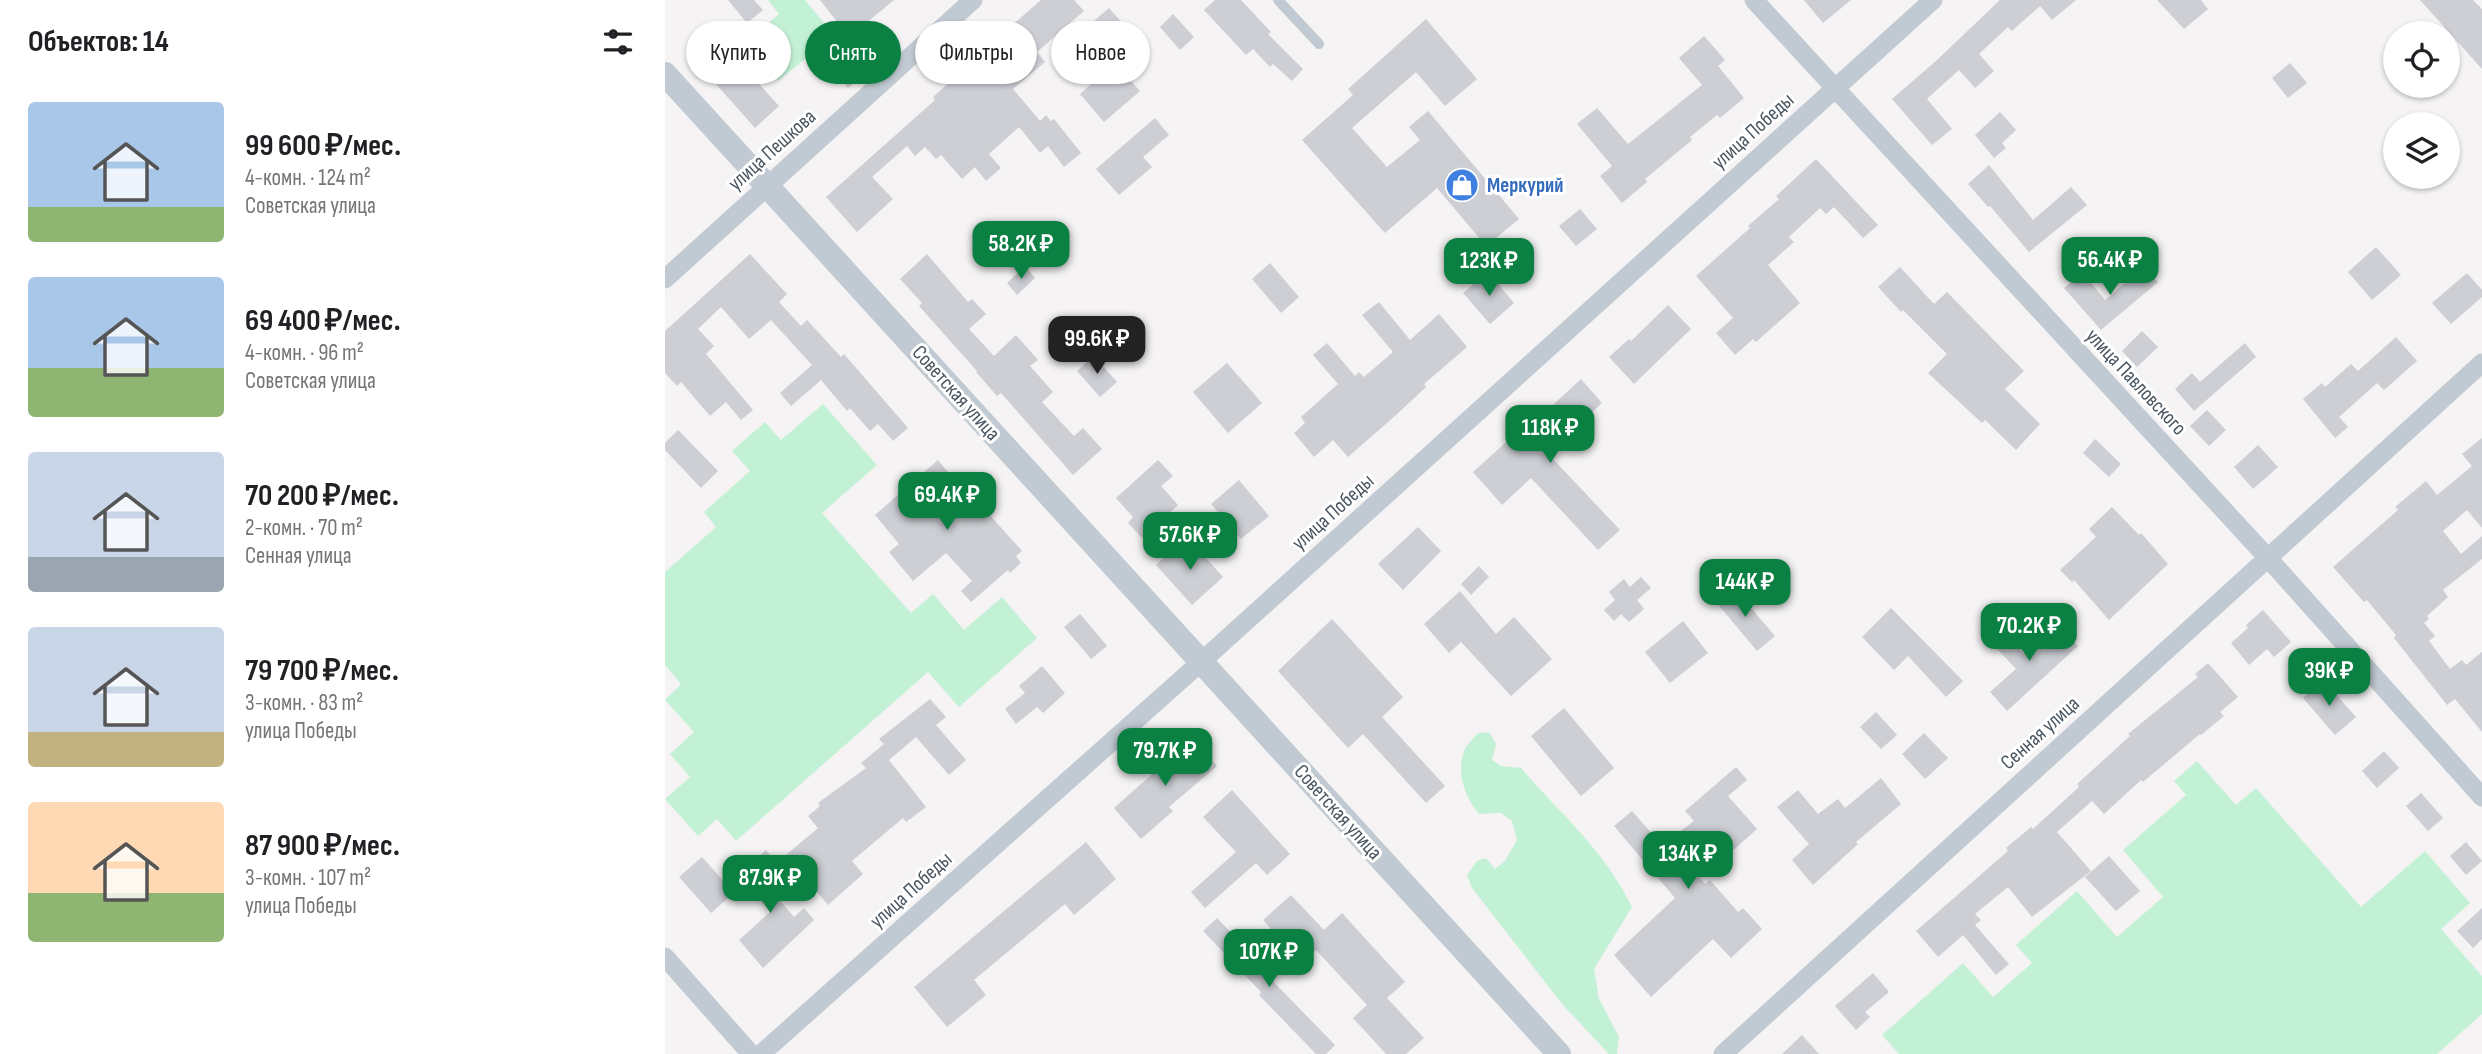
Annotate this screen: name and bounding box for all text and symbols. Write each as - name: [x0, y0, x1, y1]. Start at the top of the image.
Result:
- chip: Купить: [686, 21, 791, 84]
- chip: Снять: [805, 21, 901, 84]
- chip: Фильтры: [915, 21, 1037, 84]
- chip: Новое: [1051, 21, 1150, 84]
- map controls: [2383, 21, 2460, 189]
- button: locate: [2383, 21, 2460, 98]
- icon: filters: [599, 23, 637, 61]
- text: Объектов: 14: [28, 24, 169, 60]
- street label: улица Победы: [1707, 88, 1799, 174]
- street label: улица Пешкова: [723, 104, 821, 196]
- button: layers: [2383, 112, 2460, 189]
- text: 99 600 ₽/мес.: [245, 128, 401, 164]
- icon: home: [84, 130, 168, 214]
- text: 4-комн. · 124 m²: [245, 164, 371, 192]
- shop icon: Меркурий: [1443, 166, 1481, 204]
- place label: Меркурий: [1487, 173, 1563, 198]
- text: Советская улица: [245, 192, 376, 220]
- pin: 58.2K ₽: [956, 222, 1086, 281]
- text: 58.2K ₽: [989, 230, 1054, 258]
- pin: 123K ₽: [1432, 238, 1546, 298]
- pin: 56.4K ₽: [2045, 238, 2175, 297]
- text: 56.4K ₽: [2078, 246, 2142, 274]
- text: 123K ₽: [1460, 247, 1518, 275]
- text: 69 400 ₽/мес.: [245, 303, 401, 339]
- icon: home: [84, 305, 168, 389]
- pin: 99.6K ₽: [1032, 316, 1162, 376]
- street label: улица Павловского: [2080, 324, 2192, 440]
- text: 99.6K ₽: [1064, 325, 1130, 353]
- text: 4-комн. · 96 m²: [245, 339, 364, 367]
- street label: Советская улица: [907, 340, 1005, 446]
- text: Советская улица: [245, 367, 376, 395]
- pin: 118K ₽: [1493, 406, 1607, 465]
- text: 118K ₽: [1521, 414, 1579, 442]
- street label: улица Победы: [1287, 469, 1379, 555]
- pin: 69.4K ₽: [882, 472, 1012, 532]
- text: 70 200 ₽/мес.: [245, 478, 399, 514]
- icon: home: [84, 480, 168, 564]
- text: 69.4K ₽: [914, 481, 980, 509]
- pin: 57.6K ₽: [1125, 512, 1255, 572]
- text: 2-комн. · 70 m²: [245, 514, 363, 542]
- text: 57.6K ₽: [1159, 521, 1221, 549]
- text: Сенная улица: [245, 542, 352, 570]
- pin: 144K ₽: [1688, 560, 1802, 619]
- text: 144K ₽: [1715, 568, 1775, 596]
- pin: 70.2K ₽: [1964, 604, 2094, 663]
- text: 70.2K ₽: [1997, 612, 2061, 640]
- pin: 39K ₽: [2280, 648, 2378, 708]
- text: 79 700 ₽/мес.: [245, 653, 399, 689]
- icon: home: [84, 655, 168, 739]
- text: 39K ₽: [2304, 657, 2354, 685]
- text: 3-комн. · 83 m²: [245, 689, 363, 717]
- street label: Сенная улица: [1995, 691, 2085, 775]
- text: улица Победы: [245, 717, 357, 745]
- pin: 79.7K ₽: [1100, 728, 1230, 788]
- text: 79.7K ₽: [1133, 737, 1197, 765]
- street label: Советская улица: [1289, 759, 1387, 865]
- text: 87 900 ₽/мес.: [245, 828, 400, 864]
- icon: home: [84, 830, 168, 914]
- pin: 134K ₽: [1631, 832, 1745, 891]
- text: 134K ₽: [1659, 840, 1717, 868]
- street label: улица Победы: [865, 847, 957, 933]
- pin: 87.9K ₽: [705, 856, 835, 915]
- text: 3-комн. · 107 m²: [245, 864, 371, 892]
- text: 87.9K ₽: [739, 864, 801, 892]
- text: улица Победы: [245, 892, 357, 920]
- pin: 107K ₽: [1212, 930, 1326, 989]
- text: 107K ₽: [1240, 938, 1298, 966]

